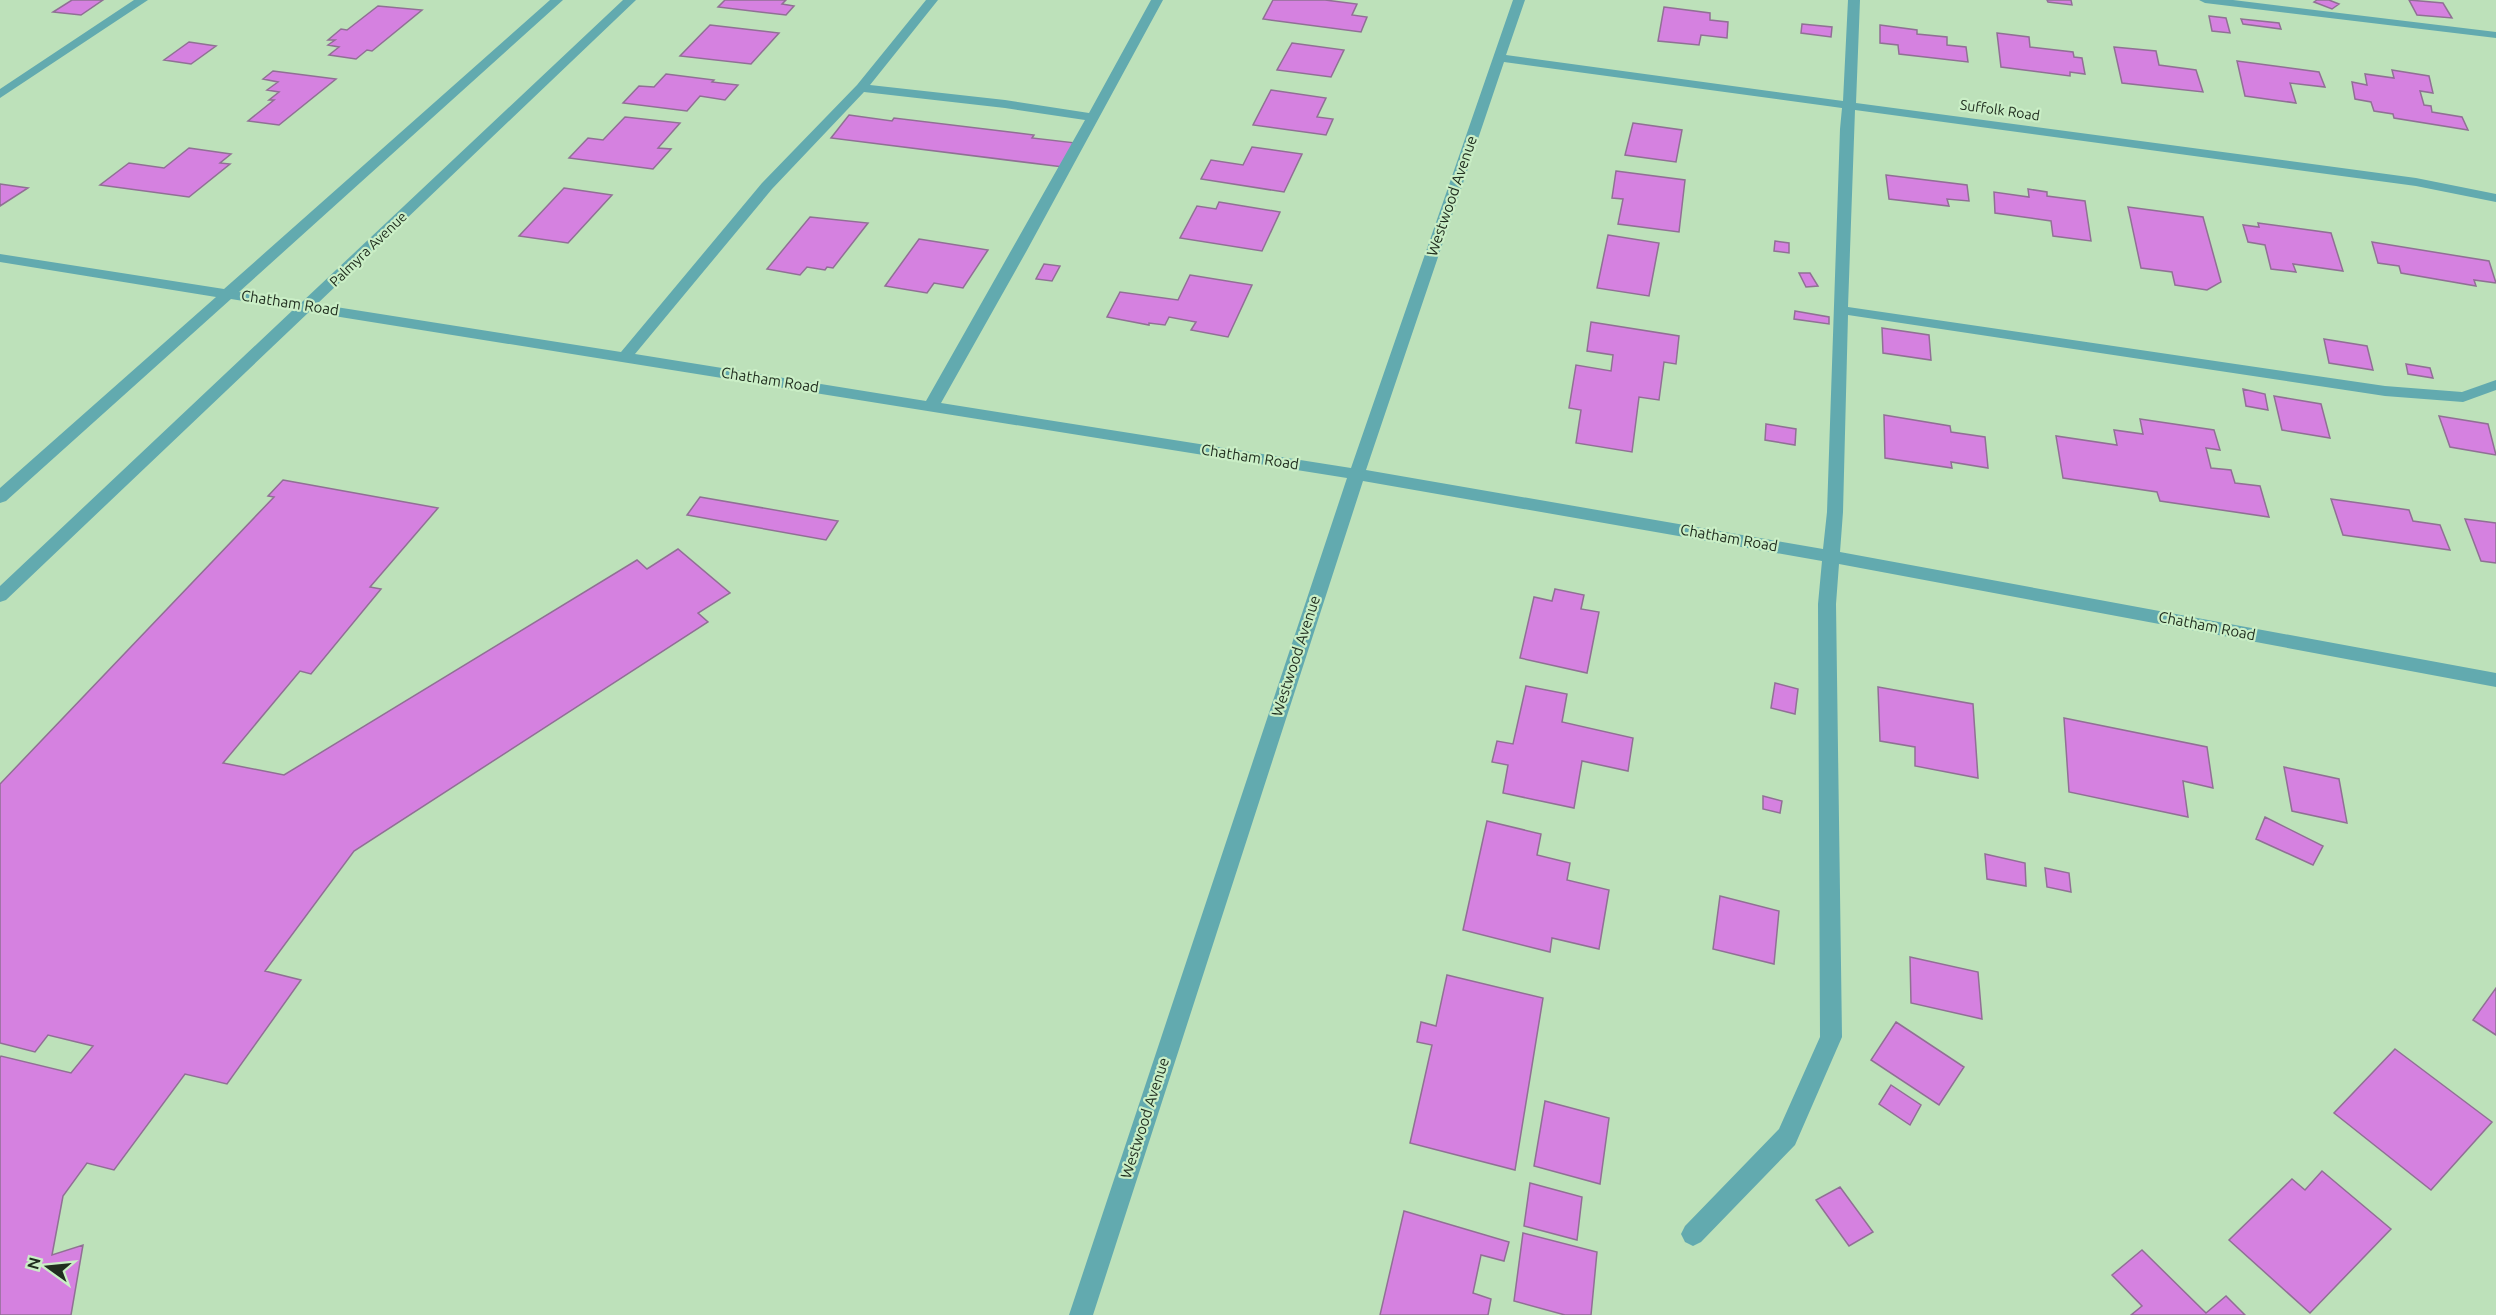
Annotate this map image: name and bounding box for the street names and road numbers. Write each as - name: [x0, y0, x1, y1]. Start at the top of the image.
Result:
- street label: Suffolk Road: [1959, 96, 2041, 124]
- street label: Westwood Avenue: [1423, 133, 1480, 258]
- street label: Palmyra Avenue: [326, 208, 410, 290]
- street label: Chatham Road: [240, 286, 340, 319]
- street label: Chatham Road: [720, 363, 820, 396]
- street label: Chatham Road: [1200, 440, 1300, 473]
- street label: Chatham Road: [1679, 521, 1779, 554]
- street label: Westwood Avenue: [1268, 593, 1323, 719]
- street label: Chatham Road: [2157, 608, 2257, 643]
- street label: Westwood Avenue: [1117, 1055, 1172, 1181]

